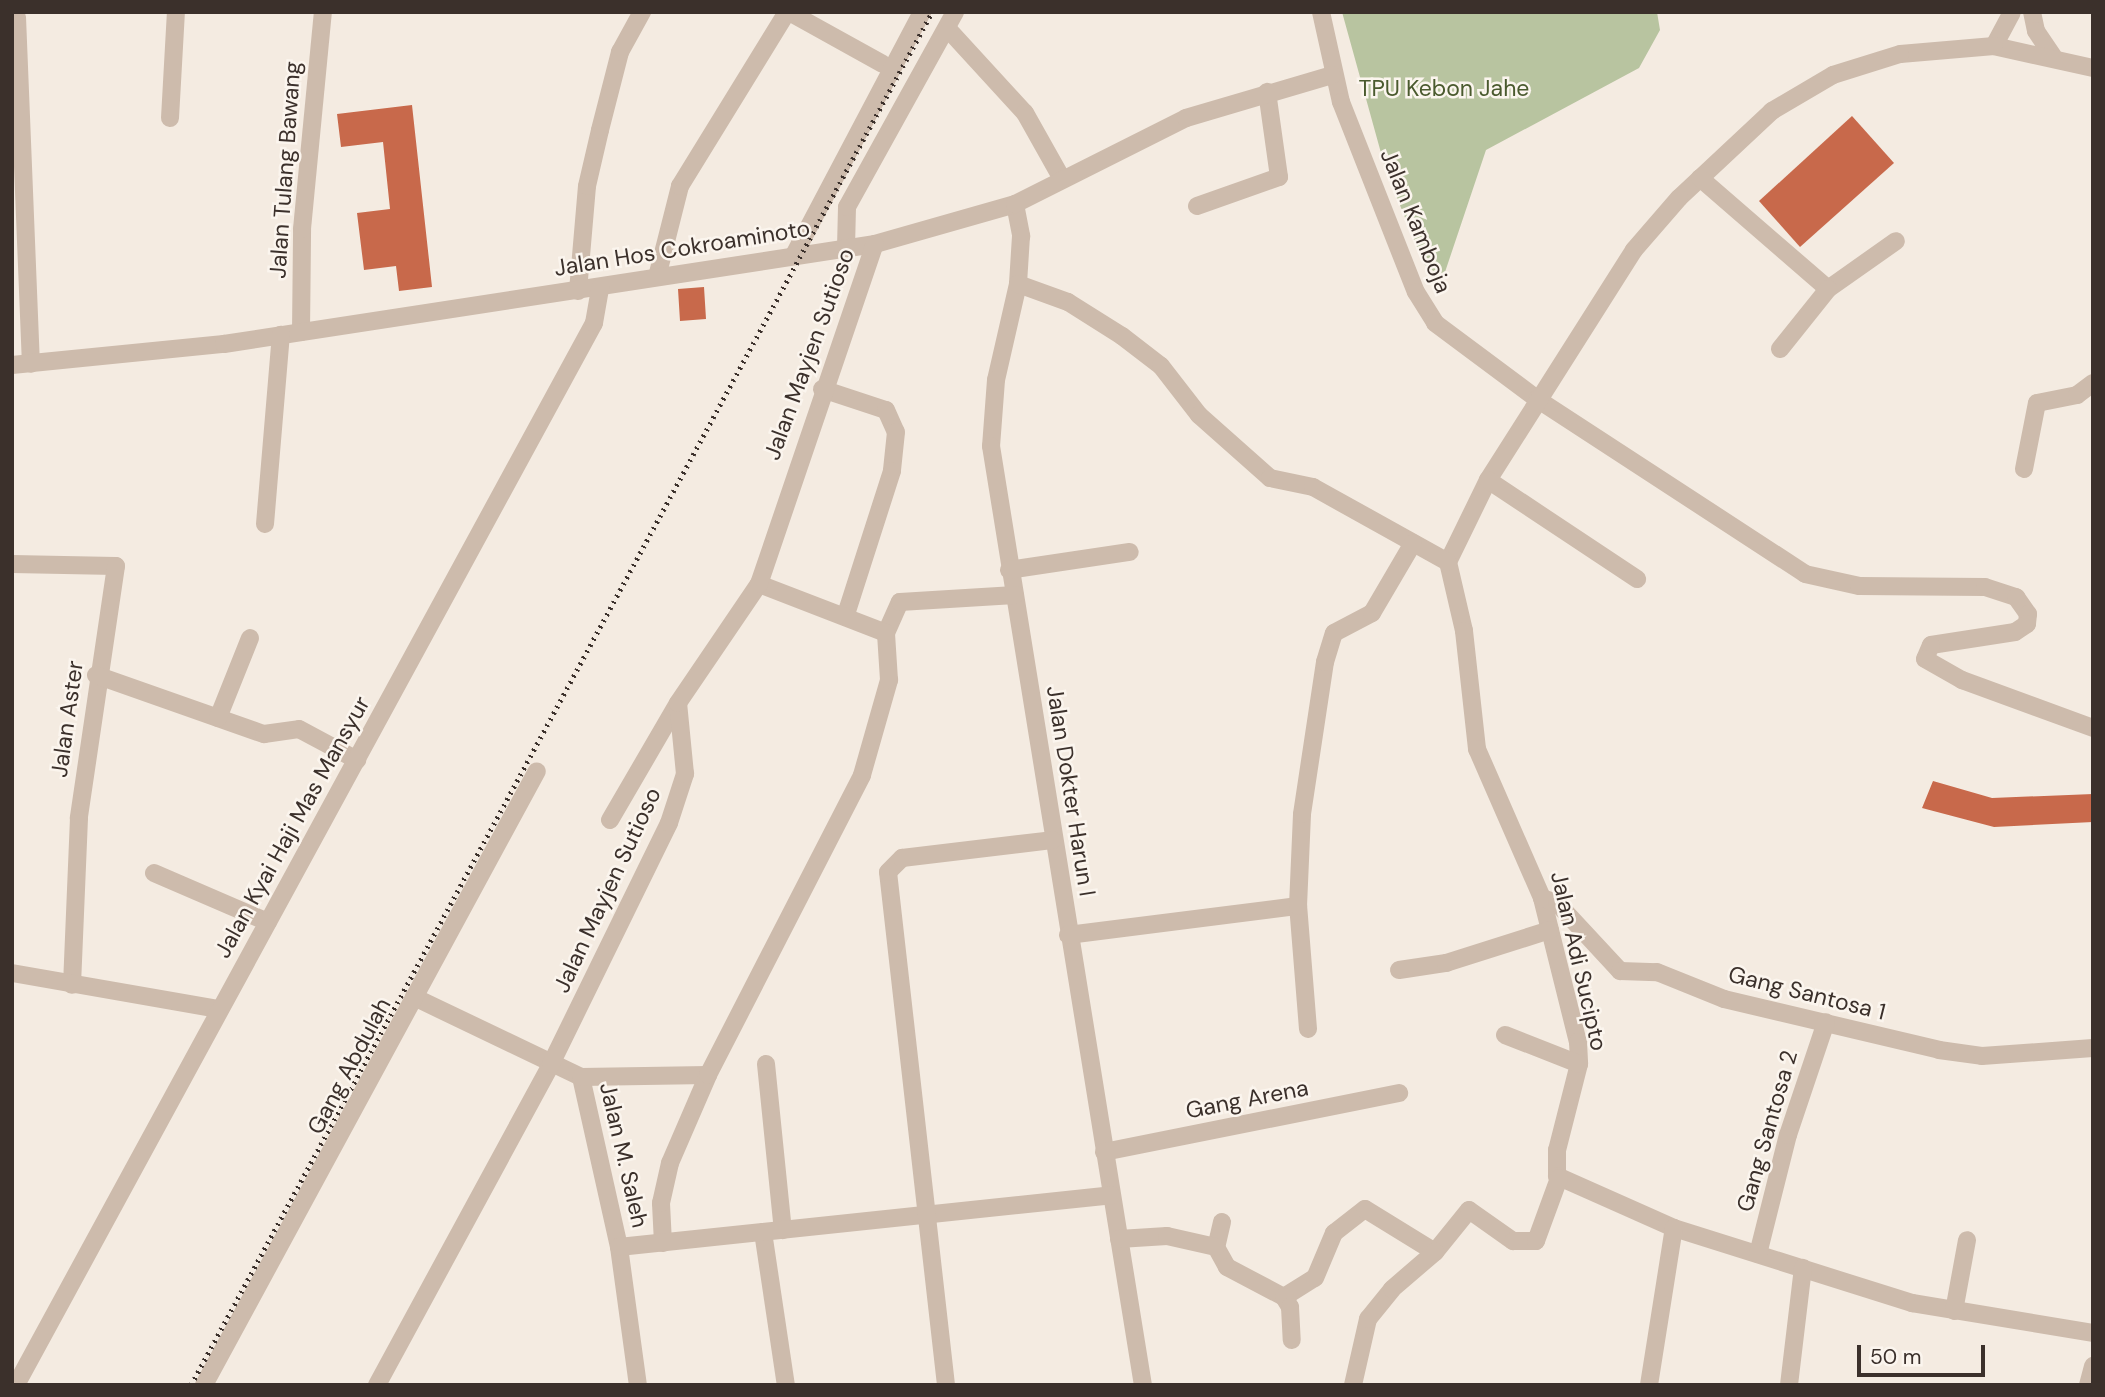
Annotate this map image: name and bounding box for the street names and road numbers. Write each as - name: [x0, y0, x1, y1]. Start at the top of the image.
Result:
- street label: Jalan Tulang Bawang: [264, 61, 306, 279]
- street label: Jalan Kamboja: [1375, 145, 1457, 297]
- street label: Jalan Hos Cokroaminoto: [552, 214, 812, 282]
- street label: Jalan Mayjen Sutioso: [758, 244, 860, 464]
- street label: Jalan Aster: [45, 659, 89, 779]
- street label: Jalan Dokter Harun I: [1041, 684, 1101, 898]
- street label: Jalan Kyai Haji Mas Mansyur: [208, 691, 376, 963]
- street label: Jalan Mayjen Sutioso: [547, 783, 667, 997]
- street label: Jalan Adi Sucipto: [1545, 869, 1613, 1053]
- street label: Gang Santosa 1: [1726, 960, 1888, 1026]
- street label: Gang Abdulah: [302, 993, 396, 1139]
- street label: Gang Santosa 2: [1731, 1047, 1803, 1215]
- street label: Gang Arena: [1183, 1074, 1311, 1124]
- street label: Jalan M. Saleh: [594, 1080, 654, 1230]

